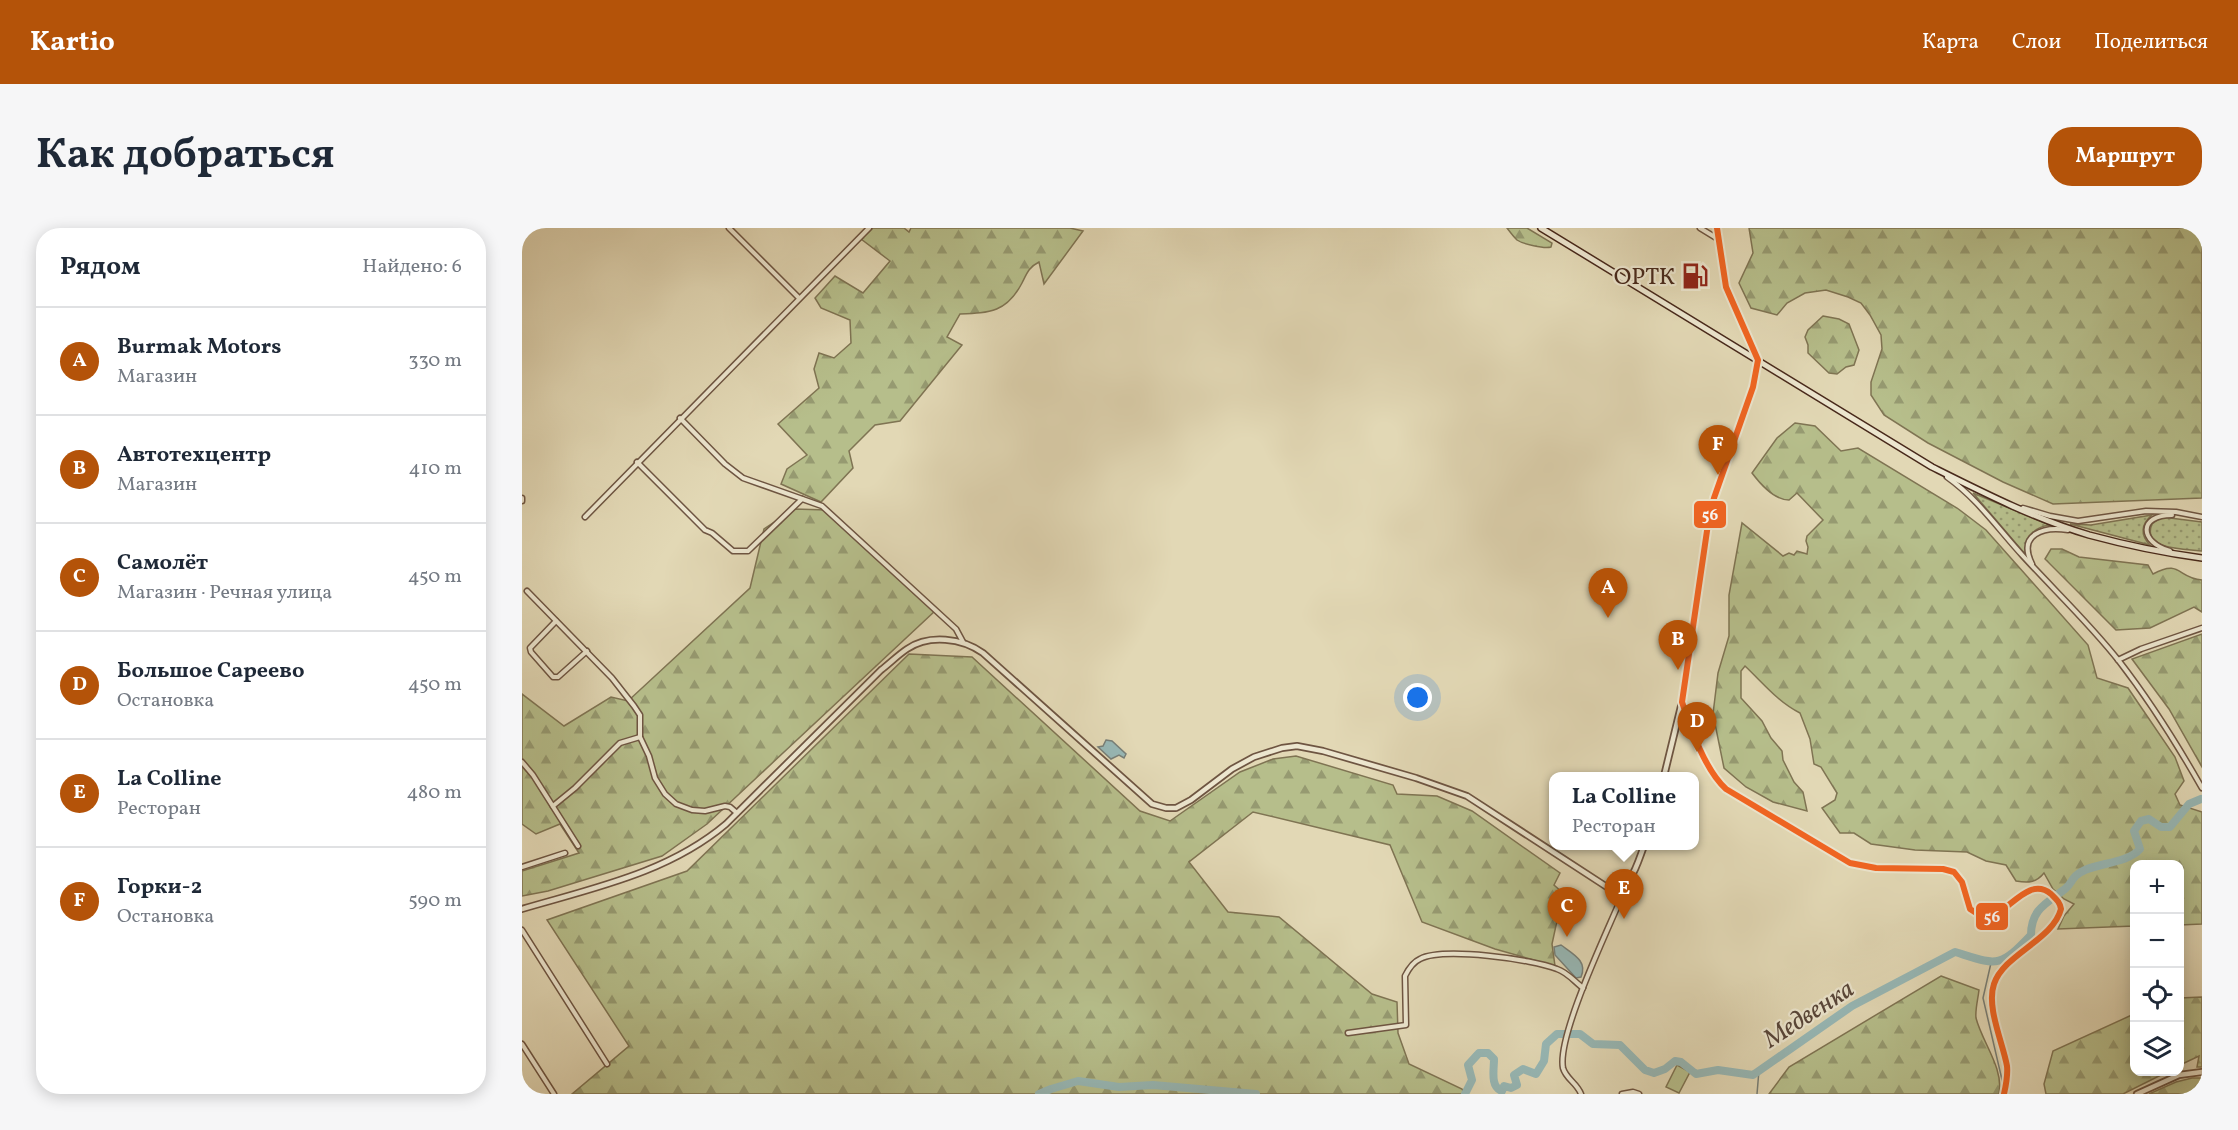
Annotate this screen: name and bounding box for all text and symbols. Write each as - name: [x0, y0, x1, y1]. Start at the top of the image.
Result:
- text: Kartio: [30, 23, 115, 62]
- text: Карта: [1922, 28, 1979, 57]
- text: Слои: [2012, 28, 2061, 57]
- text: Поделиться: [2094, 28, 2208, 57]
- text: Как добраться: [36, 127, 335, 186]
- button: Маршрут: [2048, 127, 2202, 186]
- text: Рядом: [60, 249, 140, 285]
- text: Найдено: 6: [362, 253, 462, 281]
- place label: ОРТК: [1614, 261, 1675, 295]
- fuel station icon: ОРТК: [1680, 261, 1710, 291]
- text: Burmak Motors: [117, 332, 281, 363]
- text: A: [72, 347, 87, 375]
- text: 330 m: [408, 347, 462, 375]
- text: Магазин: [117, 363, 197, 391]
- pin: F: [1698, 426, 1738, 475]
- text: Автотехцентр: [117, 440, 271, 471]
- text: B: [73, 455, 86, 483]
- text: 410 m: [409, 455, 462, 483]
- text: Магазин: [117, 471, 197, 499]
- line badge: 56: [1693, 500, 1727, 529]
- text: 56: [1702, 505, 1718, 527]
- text: Самолёт: [117, 548, 208, 579]
- text: C: [73, 563, 86, 591]
- text: 450 m: [408, 563, 462, 591]
- pin: A: [1588, 568, 1628, 618]
- text: Магазин · Речная улица: [117, 579, 332, 607]
- pin: B: [1658, 620, 1698, 670]
- text: Большое Сареево: [117, 656, 305, 687]
- text: D: [72, 671, 87, 699]
- text: 450 m: [408, 671, 462, 699]
- your location: [1403, 683, 1432, 712]
- text: Остановка: [117, 687, 214, 715]
- pin: D: [1678, 702, 1716, 752]
- text: La Colline: [117, 764, 221, 795]
- popup: [1549, 772, 1699, 850]
- text: E: [73, 779, 86, 807]
- text: 480 m: [407, 779, 462, 807]
- text: La Colline: [1572, 782, 1676, 813]
- text: Ресторан: [117, 795, 201, 823]
- text: Ресторан: [1572, 813, 1656, 841]
- map controls: [2130, 860, 2184, 1076]
- button: +: [2130, 860, 2184, 914]
- pin: E: [1604, 870, 1644, 919]
- text: Горки-2: [117, 872, 202, 903]
- text: F: [74, 887, 85, 915]
- text: 590 m: [408, 887, 462, 915]
- pin: C: [1548, 888, 1586, 937]
- line badge: 56: [1975, 902, 2009, 931]
- text: Остановка: [117, 903, 214, 931]
- text: 56: [1984, 907, 2000, 929]
- button: −: [2130, 914, 2184, 968]
- button: locate: [2130, 968, 2184, 1022]
- water label: Медвенка: [1756, 972, 1861, 1058]
- button: layers: [2130, 1022, 2184, 1076]

